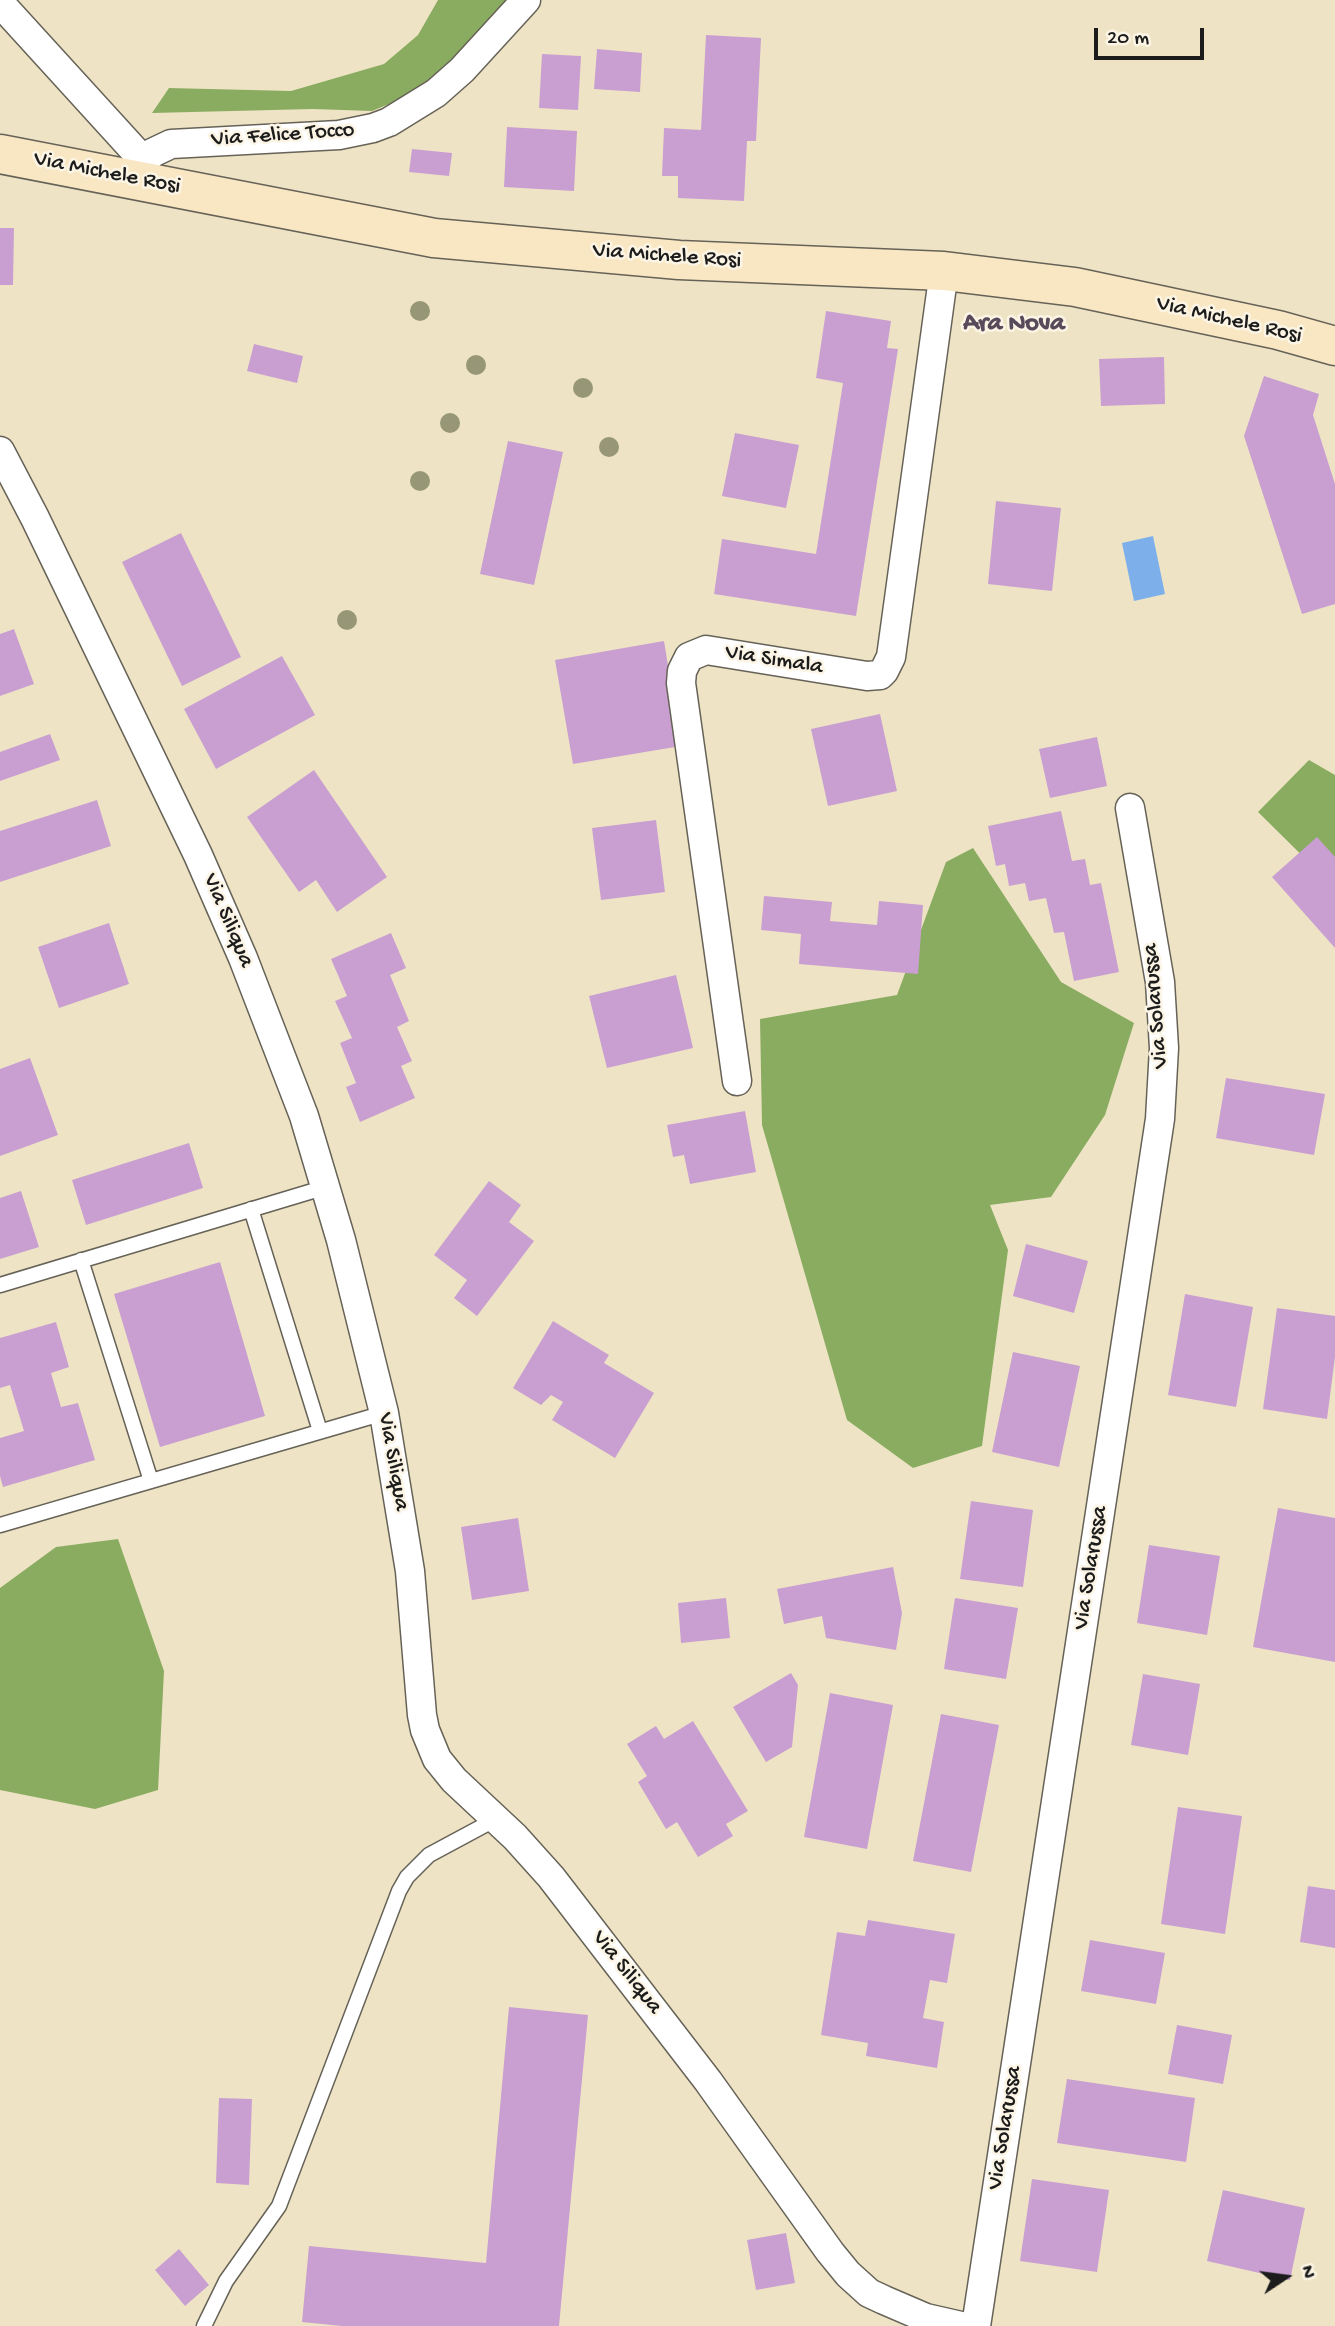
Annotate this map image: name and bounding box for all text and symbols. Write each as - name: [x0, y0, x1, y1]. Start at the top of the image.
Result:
- scale bar: [1097, 14, 1207, 58]
- text: 20 m: [1107, 27, 1149, 52]
- street label: Via Felice Tocco: [211, 117, 355, 155]
- street label: Via Michele Rosi: [31, 146, 183, 202]
- street label: Via Michele Rosi: [592, 238, 742, 276]
- street label: Via Michele Rosi: [1153, 291, 1305, 351]
- district label: Ara Nova: [963, 309, 1065, 341]
- street label: Via Simala: [723, 640, 825, 682]
- street label: Via Siliqua: [195, 870, 259, 972]
- street label: Via Solarussa: [1138, 942, 1176, 1070]
- street label: Via Siliqua: [370, 1411, 414, 1513]
- street label: Via Solarussa: [1069, 1504, 1115, 1632]
- street label: Via Siliqua: [585, 1925, 667, 2021]
- street label: Via Solarussa: [983, 2064, 1029, 2192]
- north arrow: [1251, 2242, 1321, 2312]
- text: N: [1294, 2264, 1320, 2281]

